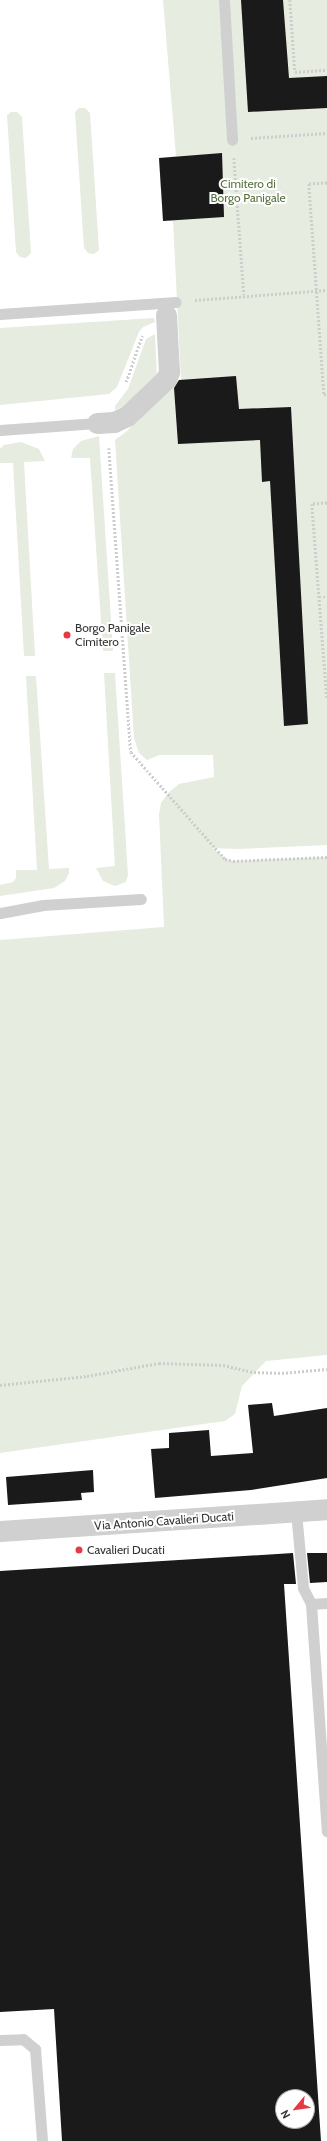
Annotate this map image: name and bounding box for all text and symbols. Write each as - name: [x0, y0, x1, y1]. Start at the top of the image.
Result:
- park label: Cimitero di Borgo Panigale: [210, 177, 286, 205]
- place label: Borgo Panigale Cimitero: [75, 621, 150, 649]
- marker: Borgo Panigale Cimitero: [62, 630, 72, 640]
- street label: Via Antonio Cavalieri Ducati: [94, 1509, 234, 1533]
- place label: Cavalieri Ducati: [87, 1543, 165, 1557]
- marker: Cavalieri Ducati: [74, 1545, 84, 1555]
- north arrow: [275, 2089, 315, 2129]
- text: N: [277, 2108, 293, 2121]

